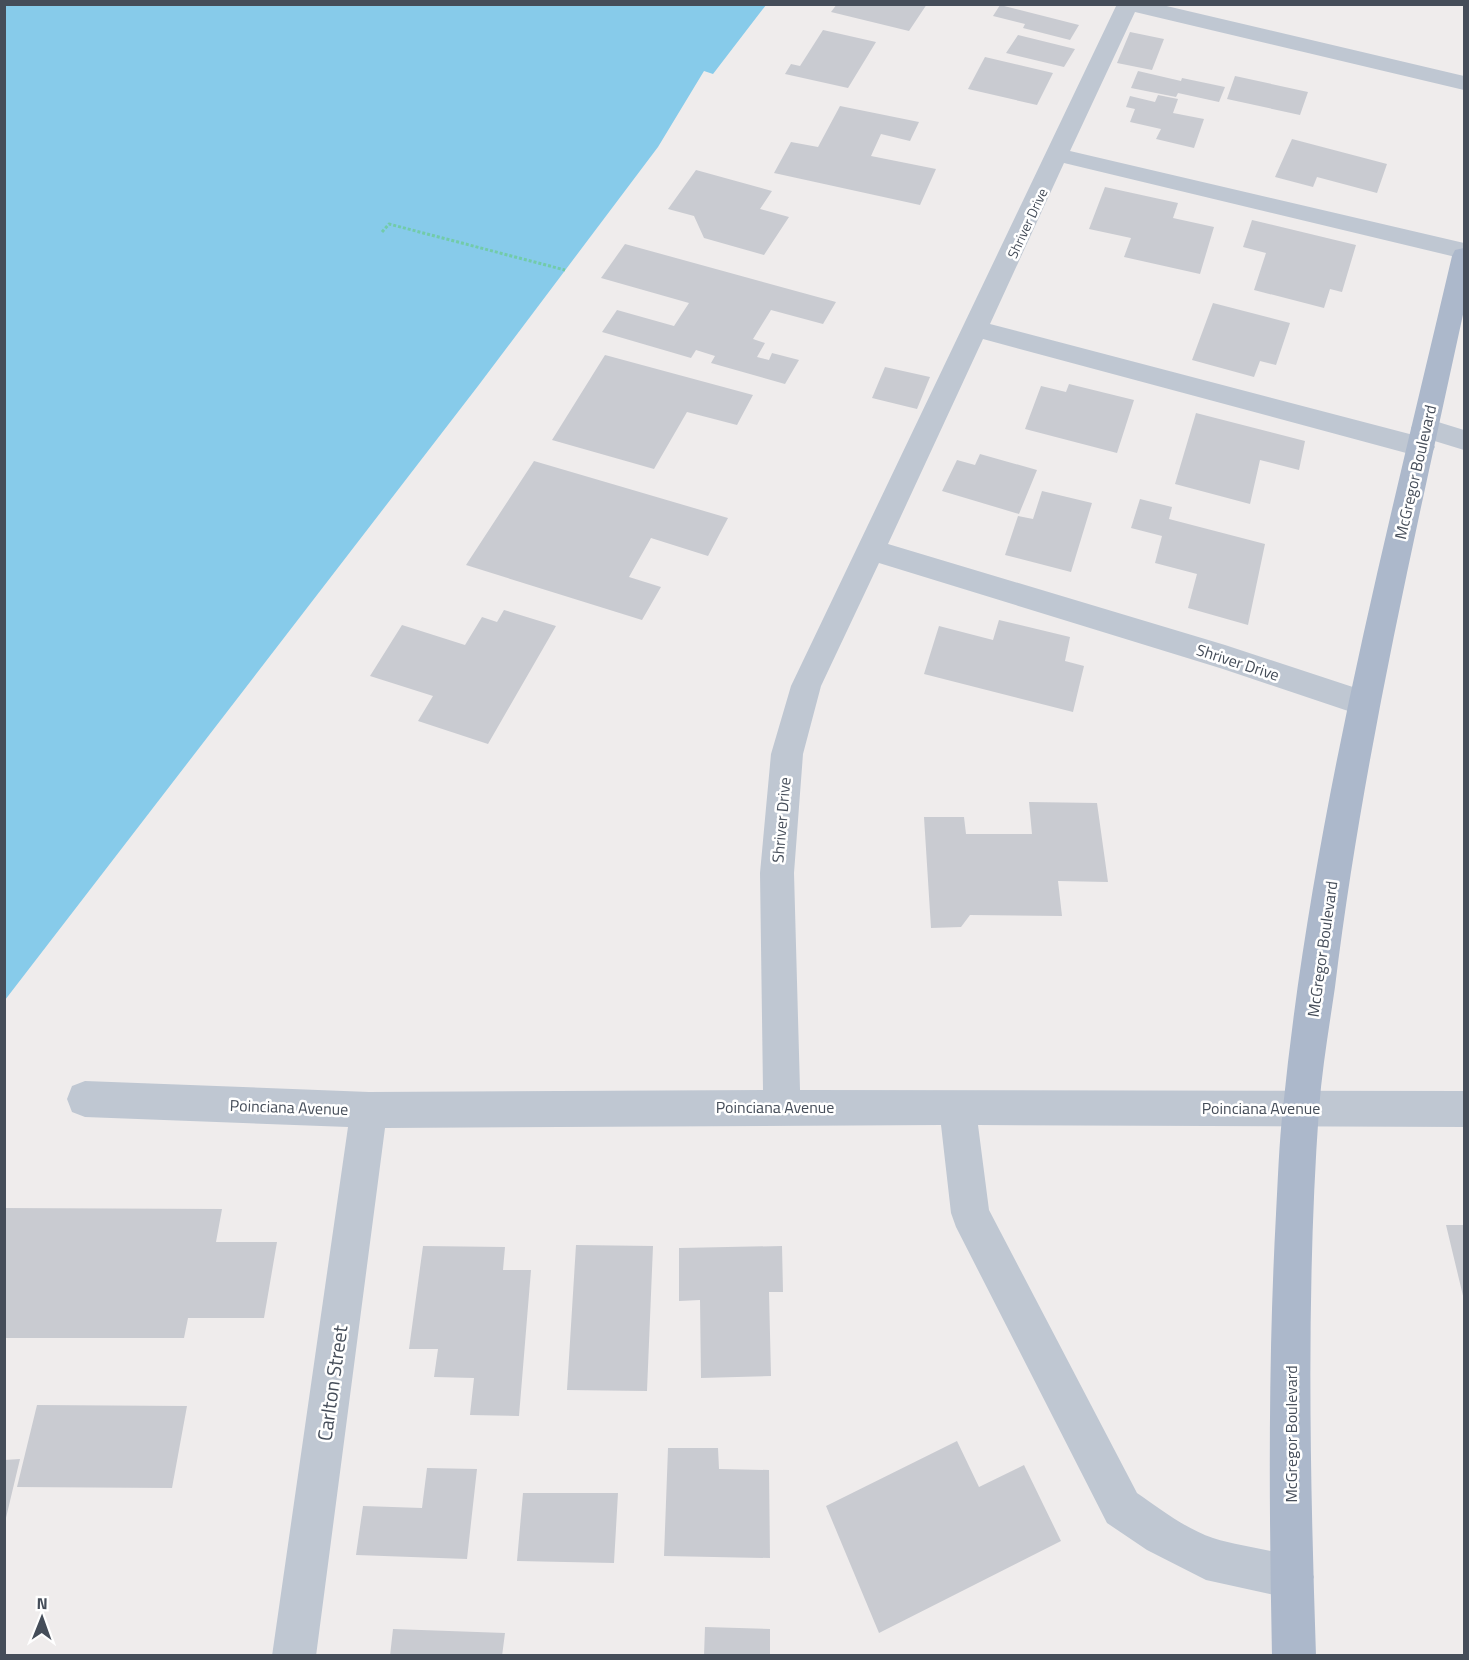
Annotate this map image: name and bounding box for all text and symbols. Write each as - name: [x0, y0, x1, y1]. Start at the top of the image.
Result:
- street label: Shriver Drive: [1002, 184, 1052, 262]
- street label: McGregor Boulevard: [1388, 402, 1442, 542]
- street label: Shriver Drive: [1193, 637, 1283, 687]
- street label: Shriver Drive: [765, 776, 797, 864]
- street label: McGregor Boulevard: [1301, 879, 1343, 1019]
- street label: Poinciana Avenue: [229, 1093, 349, 1121]
- street label: Poinciana Avenue: [716, 1095, 834, 1119]
- street label: Poinciana Avenue: [1202, 1096, 1320, 1120]
- street label: Carlton Street: [309, 1323, 355, 1443]
- street label: McGregor Boulevard: [1279, 1365, 1303, 1503]
- north arrow: [12, 1588, 72, 1648]
- text: N: [37, 1591, 48, 1615]

